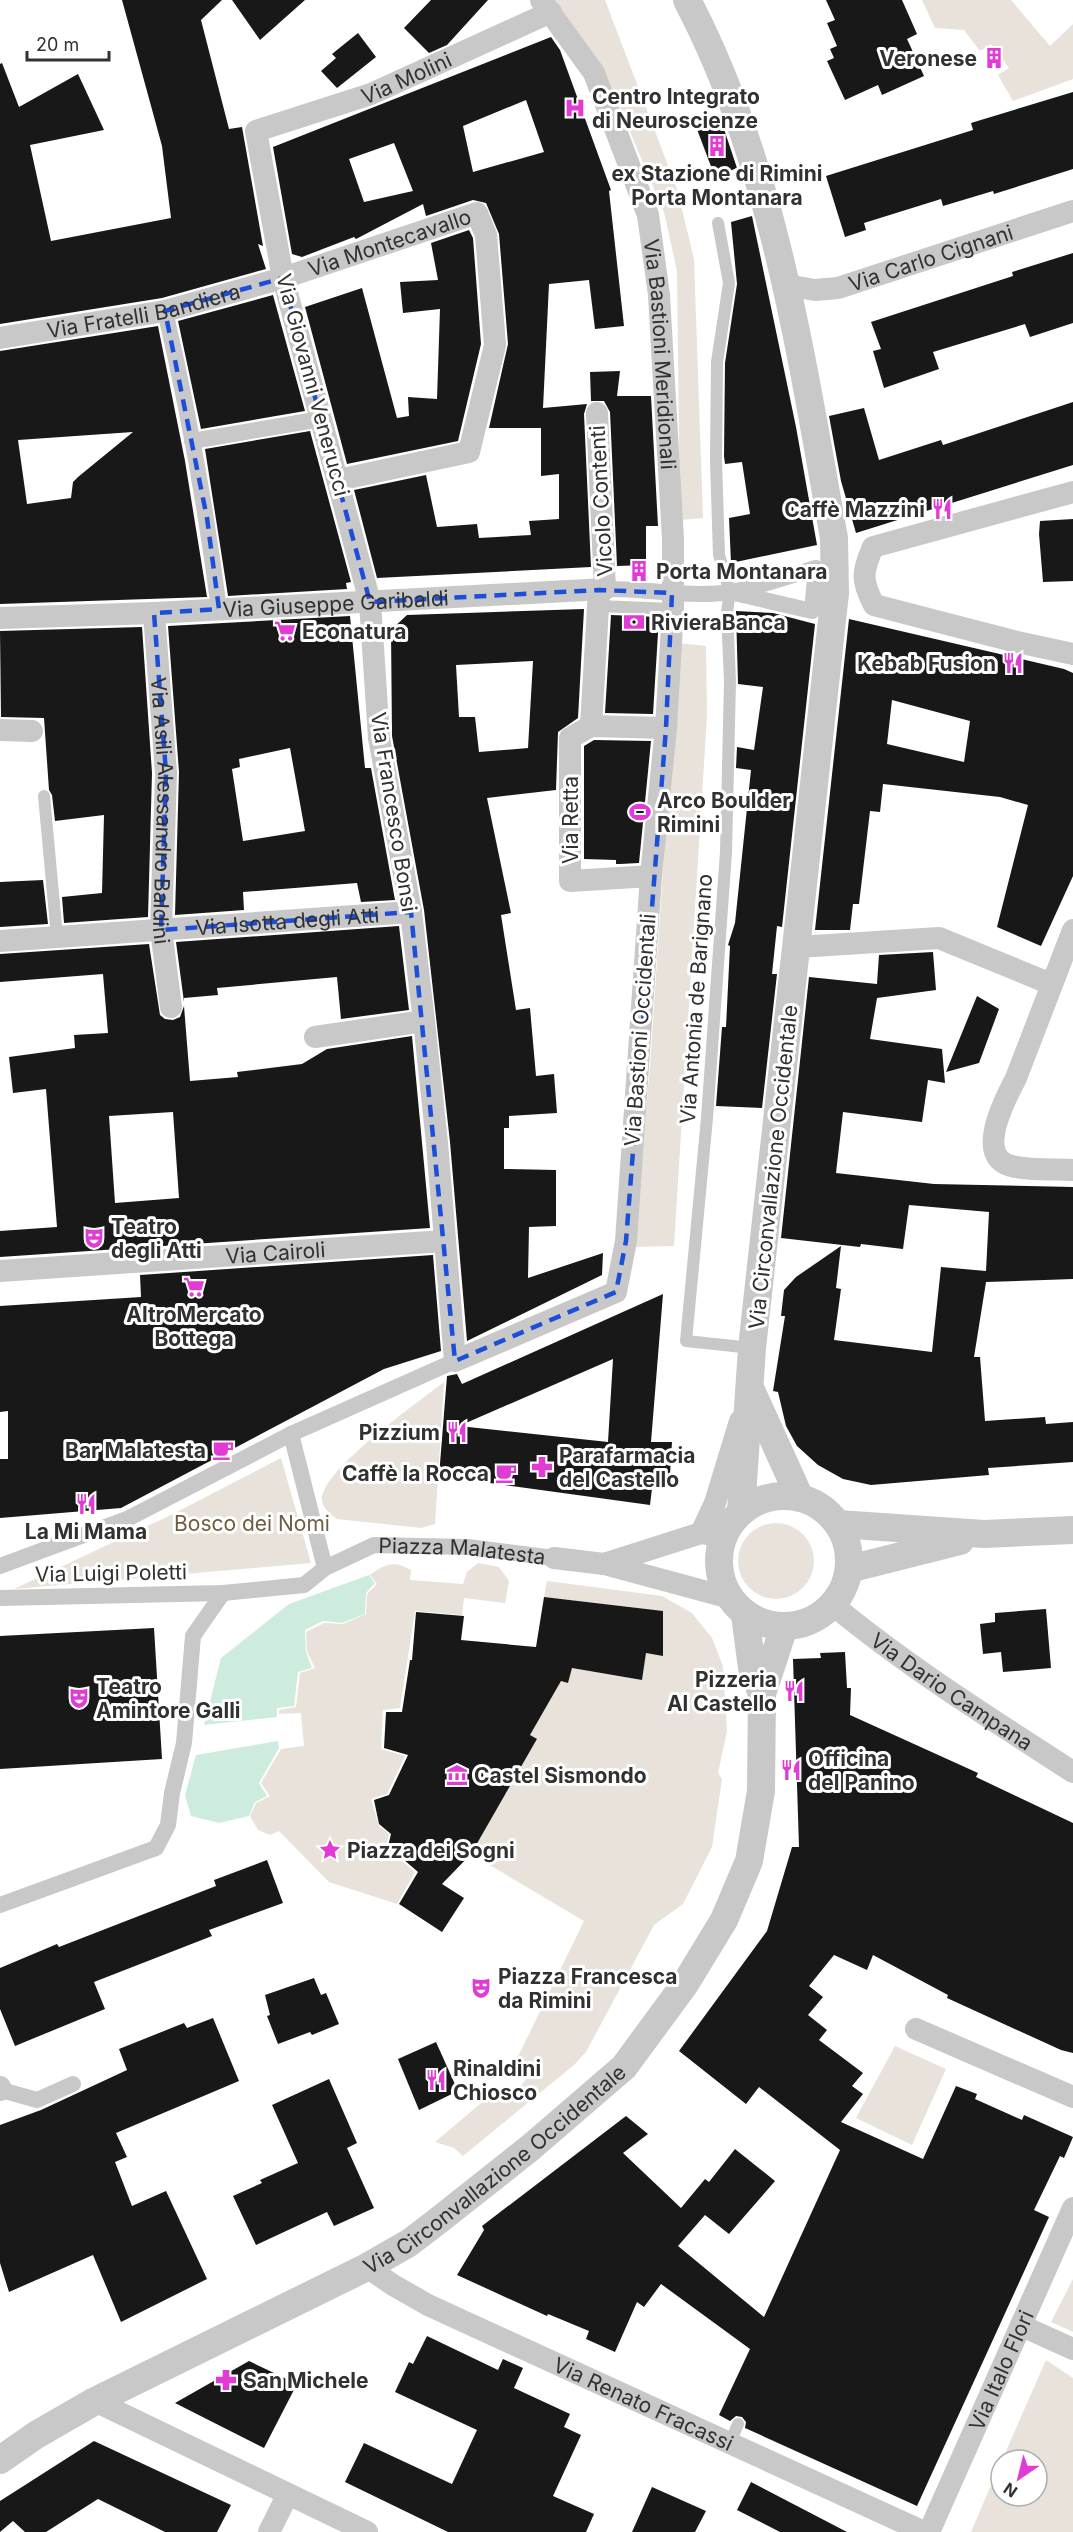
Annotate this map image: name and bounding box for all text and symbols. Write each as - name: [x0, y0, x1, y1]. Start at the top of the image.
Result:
- scale bar: [27, 24, 110, 62]
- text: 20 m: [36, 34, 79, 55]
- place label: Veronese: [879, 46, 977, 71]
- building icon: Veronese: [982, 46, 1006, 70]
- street label: Via Molini: [358, 47, 455, 109]
- place label: Centro Integrato di Neuroscienze: [592, 84, 760, 133]
- hospital icon: Centro Integrato di Neuroscienze: [563, 96, 587, 120]
- building icon: ex Stazione di Rimini Porta Montanara: [705, 134, 729, 158]
- place label: ex Stazione di Rimini Porta Montanara: [611, 161, 823, 210]
- street label: Via Montecavallo: [305, 203, 474, 281]
- street label: Via Carlo Cignani: [845, 219, 1016, 296]
- street label: Via Bastioni Meridionali: [639, 237, 681, 470]
- street label: Via Giovanni Venerucci: [271, 271, 355, 499]
- street label: Via Fratelli Bandiera: [45, 278, 243, 343]
- street label: Vicolo Contenti: [585, 425, 617, 577]
- place label: Caffè Mazzini: [784, 497, 925, 522]
- restaurant icon: Caffè Mazzini: [930, 497, 954, 521]
- building icon: Porta Montanara: [627, 559, 651, 583]
- place label: Porta Montanara: [656, 559, 827, 584]
- street label: Via Giuseppe Garibaldi: [222, 585, 449, 622]
- bank icon: RivieraBanca: [622, 610, 646, 634]
- place label: RivieraBanca: [651, 610, 786, 635]
- supermarket icon: Econatura: [273, 619, 297, 643]
- place label: Econatura: [302, 619, 406, 644]
- place label: Kebab Fusion: [857, 651, 996, 676]
- restaurant icon: Kebab Fusion: [1001, 651, 1025, 675]
- street label: Via Asili Alessandro Baldini: [146, 676, 179, 946]
- street label: Via Francesco Bonsi: [366, 710, 422, 914]
- street label: Via Retta: [558, 776, 583, 864]
- place label: Arco Boulder Rimini: [657, 788, 791, 837]
- sports icon: Arco Boulder Rimini: [628, 800, 652, 824]
- street label: Via Antonia de Barignano: [675, 873, 717, 1125]
- street label: Via Isotta degli Atti: [195, 902, 380, 940]
- street label: Via Bastioni Occidentali: [619, 913, 661, 1147]
- street label: Via Circonvallazione Occidentale: [744, 1004, 802, 1330]
- place label: Teatro degli Atti: [111, 1214, 202, 1263]
- theatre icon: Teatro degli Atti: [82, 1226, 106, 1250]
- street label: Via Cairoli: [225, 1237, 326, 1268]
- supermarket icon: AltroMercato Bottega: [182, 1275, 206, 1299]
- place label: AltroMercato Bottega: [126, 1302, 262, 1351]
- place label: Pizzium: [359, 1420, 440, 1445]
- restaurant icon: Pizzium: [445, 1420, 469, 1444]
- place label: Bar Malatesta: [65, 1438, 206, 1463]
- cafe icon: Bar Malatesta: [211, 1438, 235, 1462]
- place label: Parafarmacia del Castello: [559, 1443, 695, 1492]
- pharmacy icon: Parafarmacia del Castello: [530, 1455, 554, 1479]
- place label: Caffè la Rocca: [342, 1461, 489, 1486]
- cafe icon: Caffè la Rocca: [494, 1461, 518, 1485]
- restaurant icon: La Mi Mama: [74, 1492, 98, 1516]
- park label: Bosco dei Nomi: [174, 1511, 330, 1536]
- place label: La Mi Mama: [25, 1519, 147, 1544]
- street label: Piazza Malatesta: [378, 1533, 547, 1569]
- street label: Via Luigi Poletti: [35, 1559, 187, 1587]
- street label: Via Dario Campana: [866, 1627, 1038, 1755]
- place label: Pizzeria Al Castello: [667, 1667, 777, 1716]
- place label: Teatro Amintore Galli: [96, 1674, 241, 1723]
- restaurant icon: Pizzeria Al Castello: [782, 1679, 806, 1703]
- theatre icon: Teatro Amintore Galli: [67, 1686, 91, 1710]
- place label: Officina del Panino: [808, 1746, 915, 1795]
- restaurant icon: Officina del Panino: [779, 1758, 803, 1782]
- museum icon: Castel Sismondo: [445, 1763, 469, 1787]
- place label: Castel Sismondo: [474, 1763, 647, 1788]
- place icon: Piazza dei Sogni: [318, 1838, 342, 1862]
- place label: Piazza dei Sogni: [347, 1838, 515, 1863]
- place label: Piazza Francesca da Rimini: [498, 1964, 678, 2013]
- theatre icon: Piazza Francesca da Rimini: [469, 1976, 493, 2000]
- place label: Rinaldini Chiosco: [453, 2056, 541, 2105]
- street label: Via Circonvallazione Occidentale: [359, 2059, 630, 2279]
- restaurant icon: Rinaldini Chiosco: [424, 2068, 448, 2092]
- street label: Via Italo Flori: [963, 2306, 1039, 2434]
- street label: Via Renato Fracassi: [550, 2352, 737, 2456]
- pharmacy icon: San Michele: [214, 2368, 238, 2392]
- place label: San Michele: [243, 2368, 368, 2393]
- north arrow: [989, 2448, 1049, 2508]
- text: N: [1000, 2479, 1021, 2502]

